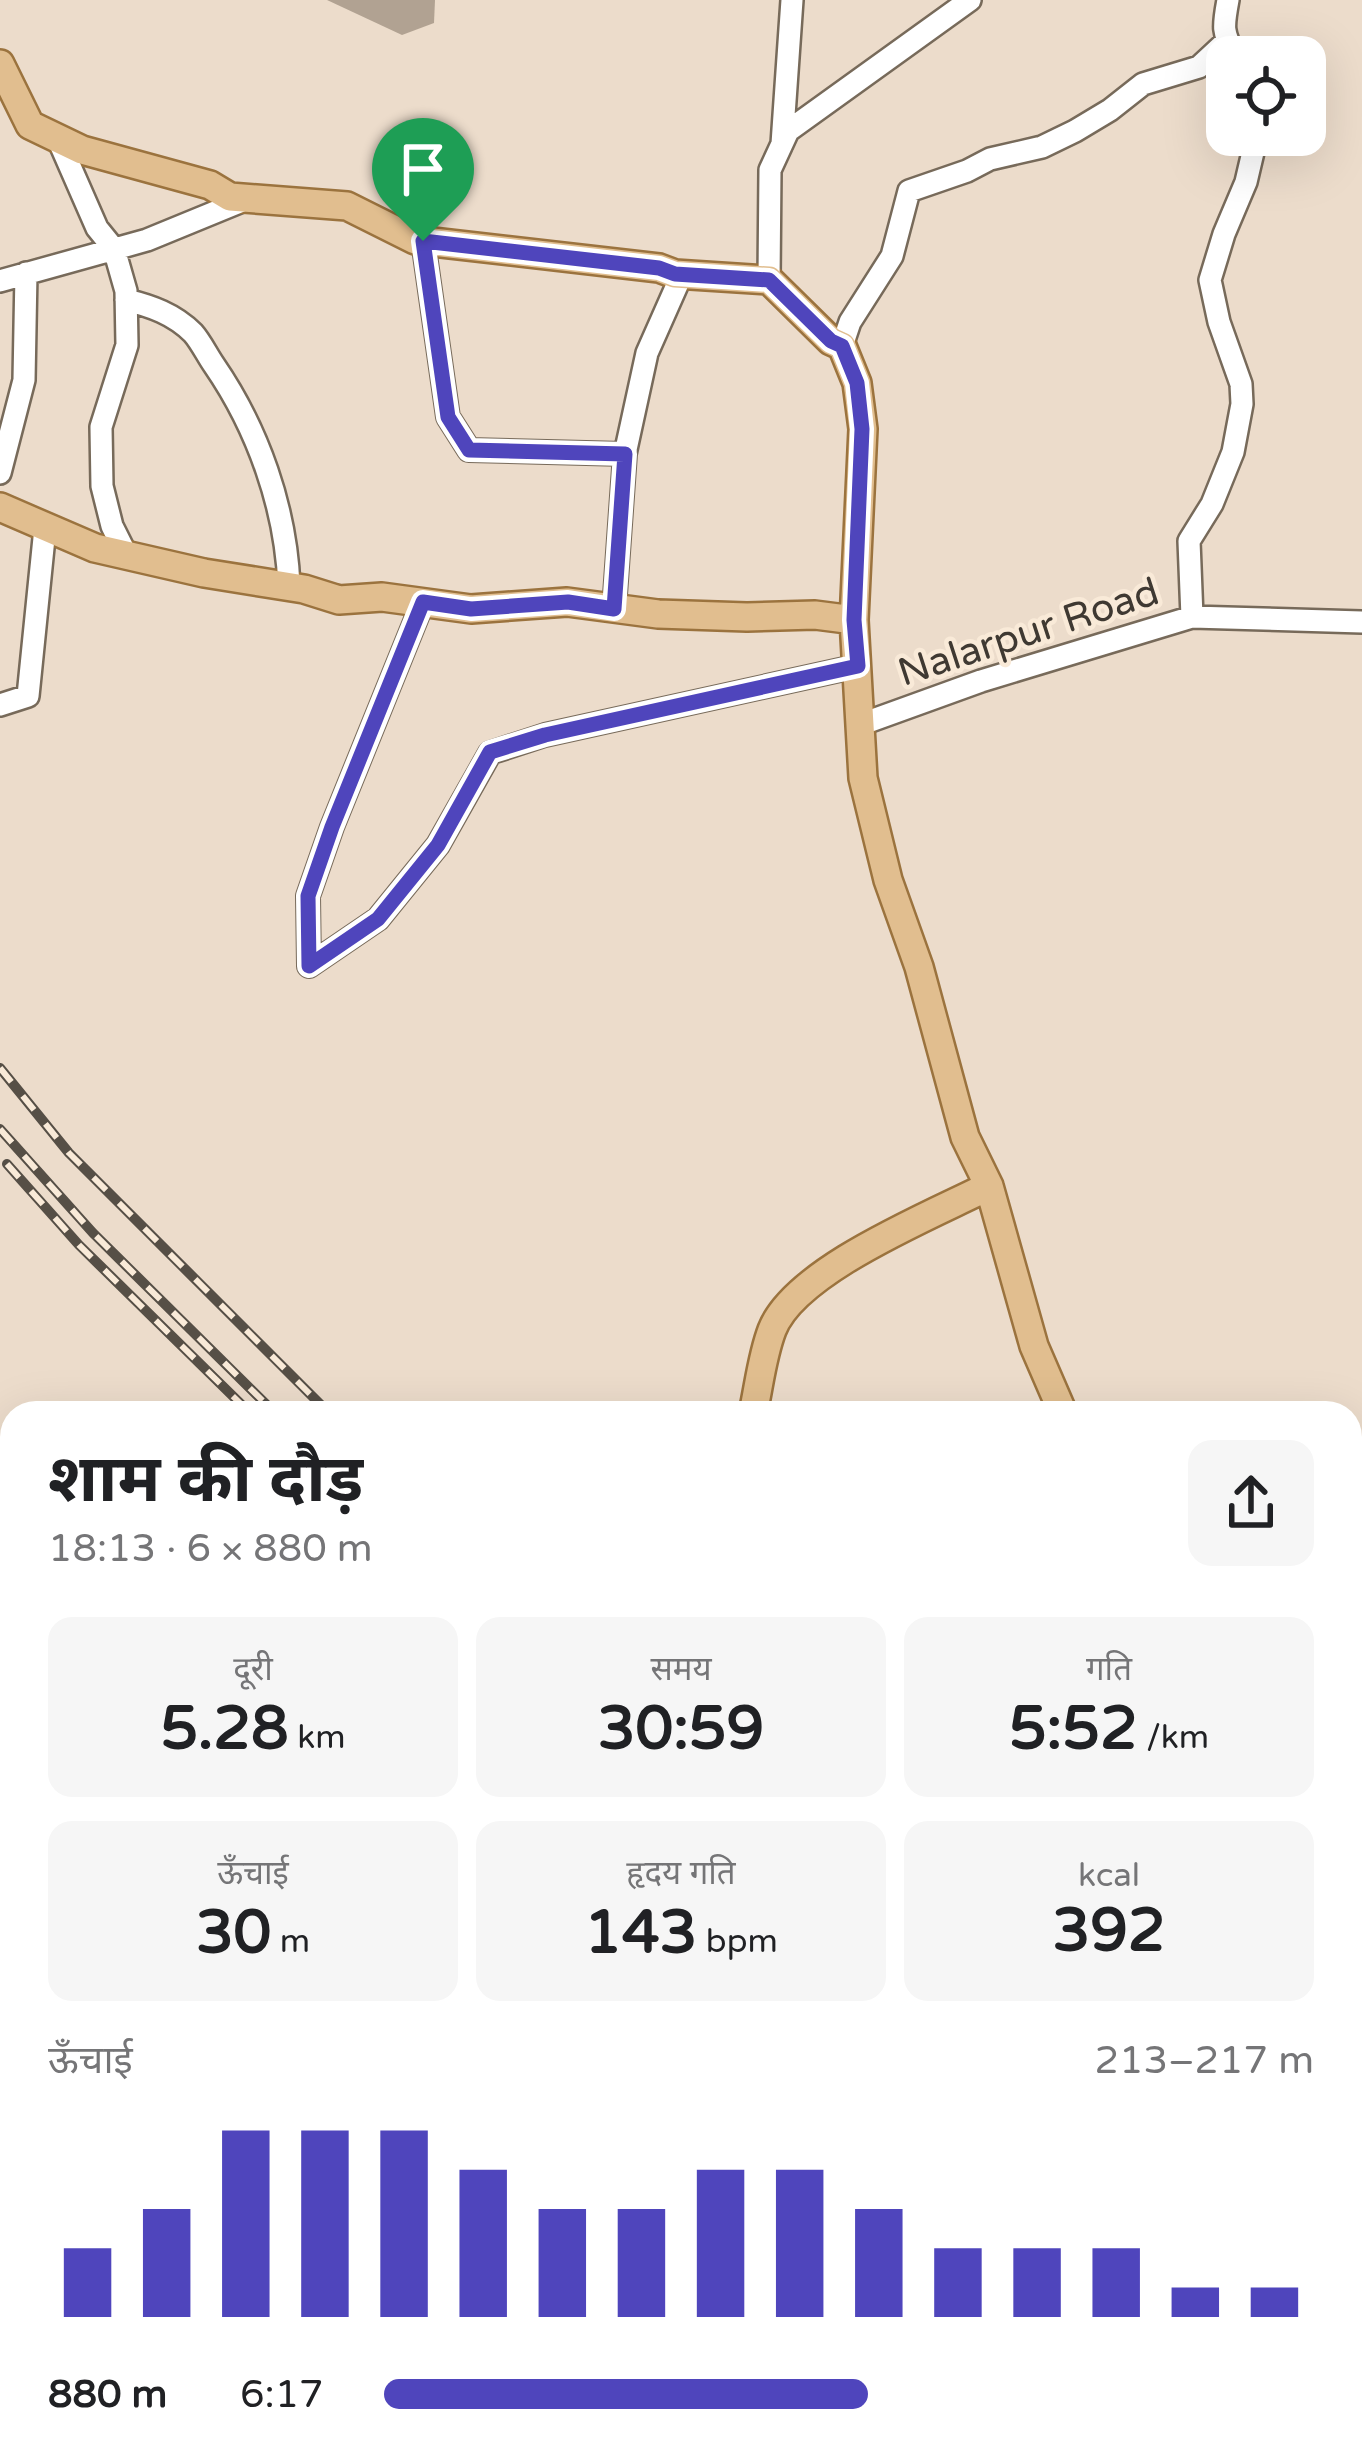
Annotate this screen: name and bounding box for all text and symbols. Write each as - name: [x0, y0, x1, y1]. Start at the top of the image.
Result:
- map controls: [1206, 36, 1326, 156]
- button: locate: [1206, 36, 1326, 156]
- pin: [372, 118, 474, 241]
- icon: arrive: [390, 136, 456, 202]
- street label: Nalarpur Road: [892, 568, 1165, 697]
- text: शाम की दौड़: [48, 1440, 363, 1520]
- button: share: [1188, 1440, 1314, 1566]
- text: 18:13 · 6 × 880 m: [48, 1525, 373, 1572]
- text: दूरी: [233, 1650, 273, 1689]
- text: समय: [650, 1650, 712, 1689]
- text: गति: [1086, 1650, 1132, 1689]
- text: 5.28: [161, 1693, 289, 1765]
- text: 30:59: [598, 1693, 764, 1765]
- text: 5:52: [1009, 1693, 1138, 1765]
- text: km: [289, 1718, 345, 1757]
- text: /km: [1138, 1718, 1209, 1757]
- text: ऊँचाई: [217, 1854, 289, 1893]
- text: हृदय गति: [626, 1854, 736, 1893]
- text: kcal: [1078, 1856, 1140, 1895]
- text: 392: [1052, 1895, 1166, 1967]
- text: 30: [196, 1897, 271, 1969]
- text: 143: [584, 1897, 697, 1969]
- text: m: [271, 1922, 310, 1961]
- text: bpm: [697, 1922, 778, 1961]
- text: ऊँचाई: [48, 2037, 133, 2084]
- text: 213–217 m: [1094, 2037, 1314, 2084]
- text: 880 m: [48, 2371, 167, 2418]
- text: 6:17: [240, 2371, 324, 2418]

